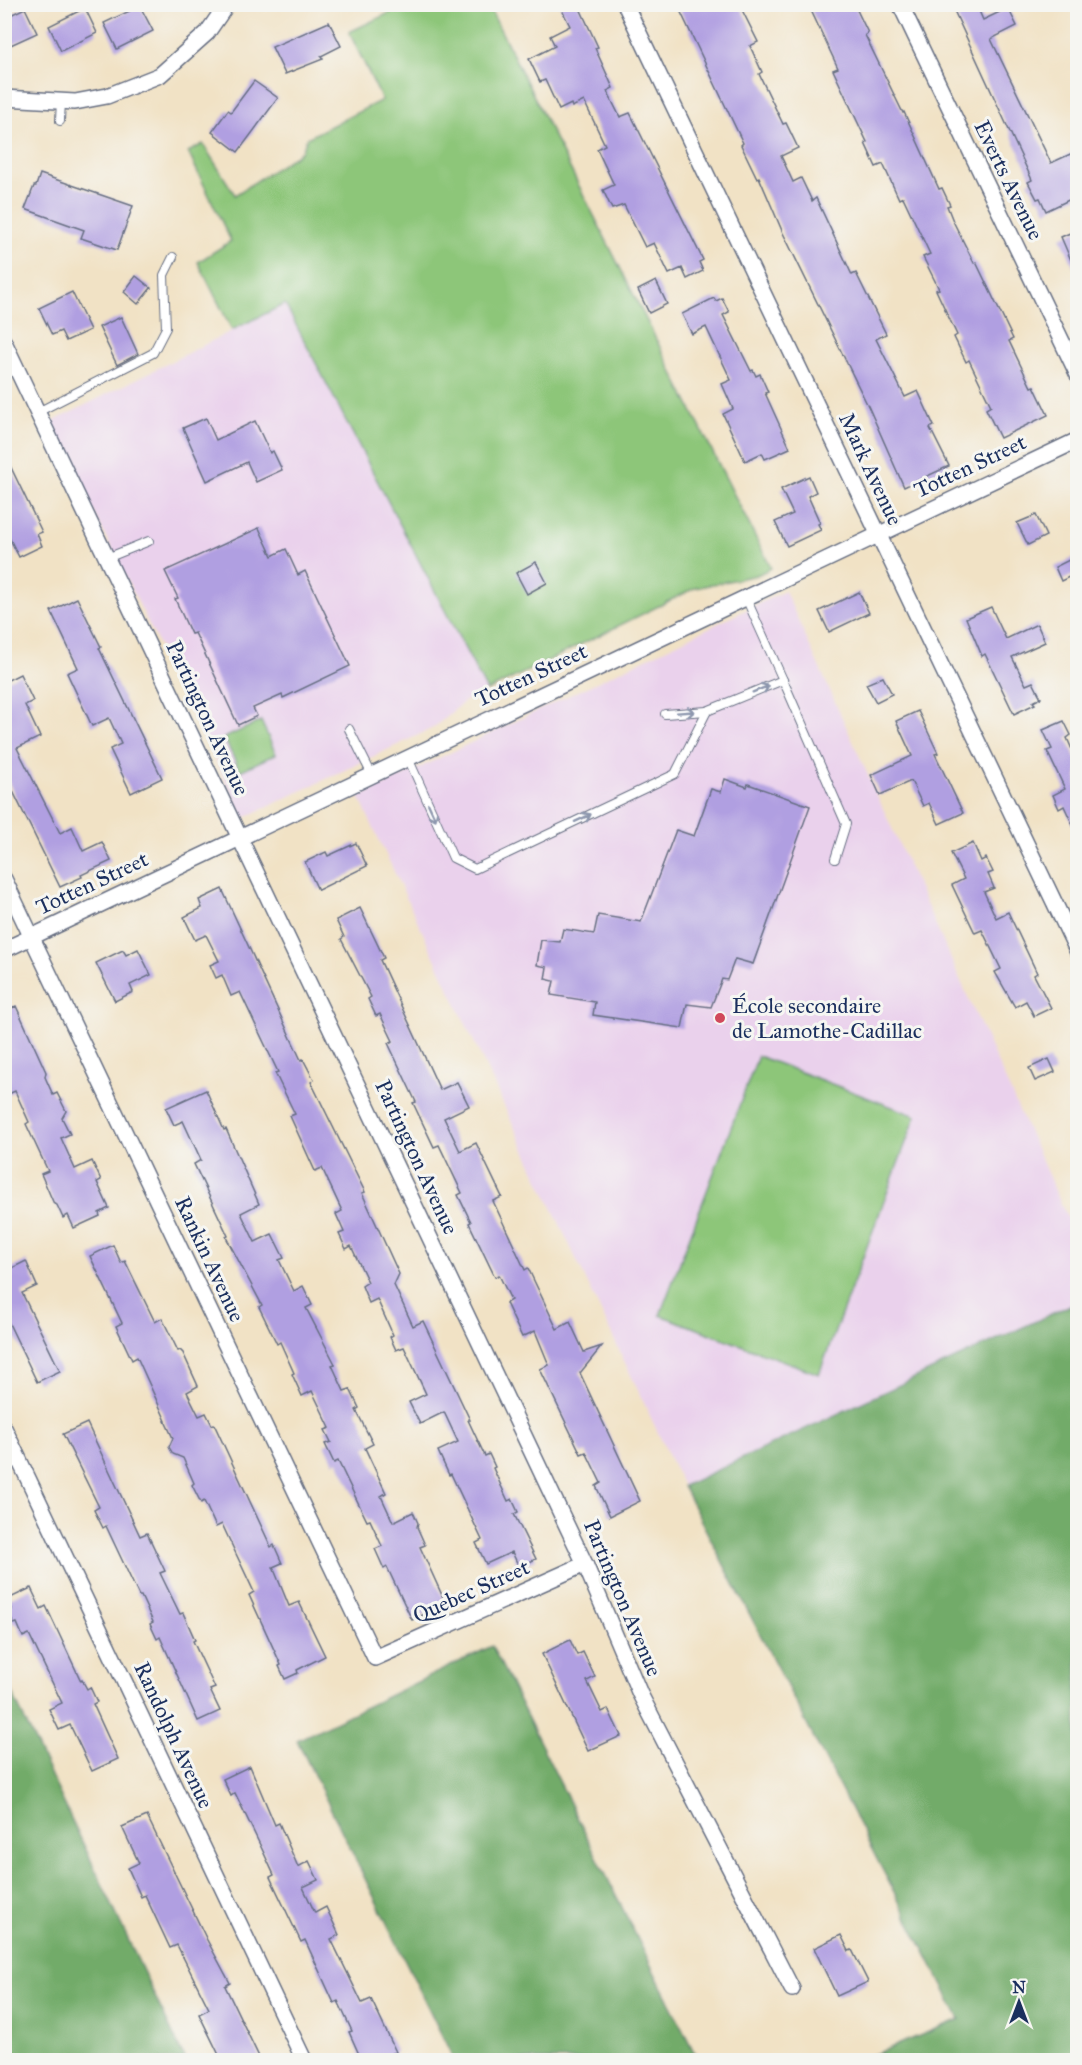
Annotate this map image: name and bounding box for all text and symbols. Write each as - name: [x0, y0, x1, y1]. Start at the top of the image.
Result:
- street label: Everts Avenue: [968, 116, 1050, 244]
- street label: Mark Avenue: [833, 408, 909, 530]
- street label: Totten Street: [910, 428, 1031, 504]
- street label: Partington Avenue: [160, 636, 256, 800]
- street label: Totten Street: [471, 637, 592, 713]
- one-way arrow: [751, 683, 769, 694]
- one-way arrow: [675, 707, 695, 718]
- one-way arrow: [426, 802, 438, 820]
- one-way arrow: [574, 811, 592, 823]
- street label: Totten Street: [32, 845, 153, 921]
- place label: École secondaire de Lamothe-Cadillac: [732, 992, 922, 1044]
- marker: École secondaire de Lamothe-Cadillac: [713, 1011, 727, 1025]
- street label: Partington Avenue: [369, 1075, 465, 1239]
- street label: Rankin Avenue: [169, 1192, 251, 1326]
- street label: Partington Avenue: [578, 1516, 668, 1680]
- street label: Quebec Street: [408, 1553, 534, 1629]
- street label: Randolph Avenue: [128, 1657, 220, 1813]
- north arrow: [989, 1972, 1049, 2032]
- text: N: [1012, 1978, 1026, 1997]

